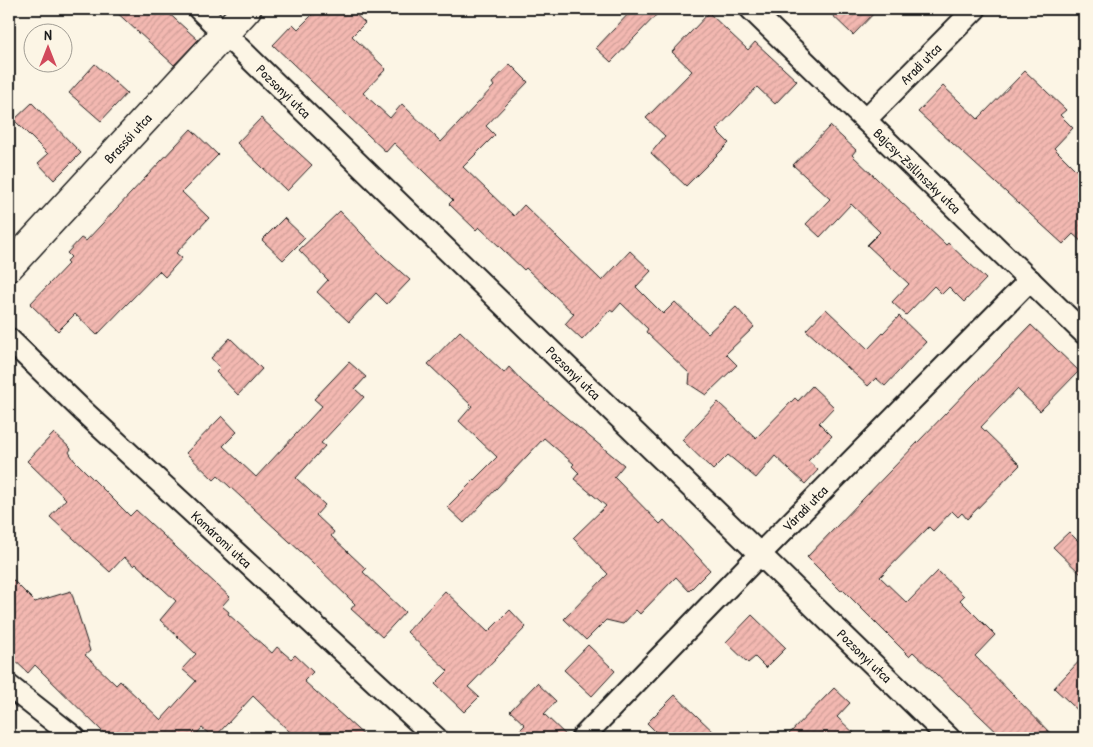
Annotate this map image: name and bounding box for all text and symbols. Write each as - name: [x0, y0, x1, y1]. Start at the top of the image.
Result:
- north arrow: [22, 22, 72, 72]
- text: N: [44, 25, 52, 44]
- street label: Aradi utca: [896, 38, 945, 88]
- street label: Pozsonyi utca: [252, 60, 316, 122]
- street label: Brassói utca: [99, 108, 156, 167]
- street label: Bajcsy-Zsilinszky utca: [870, 124, 966, 218]
- street label: Pozsonyi utca: [542, 341, 606, 404]
- street label: Váradi utca: [778, 481, 832, 535]
- street label: Komáromi utca: [187, 506, 257, 572]
- street label: Pozsonyi utca: [833, 624, 897, 687]

